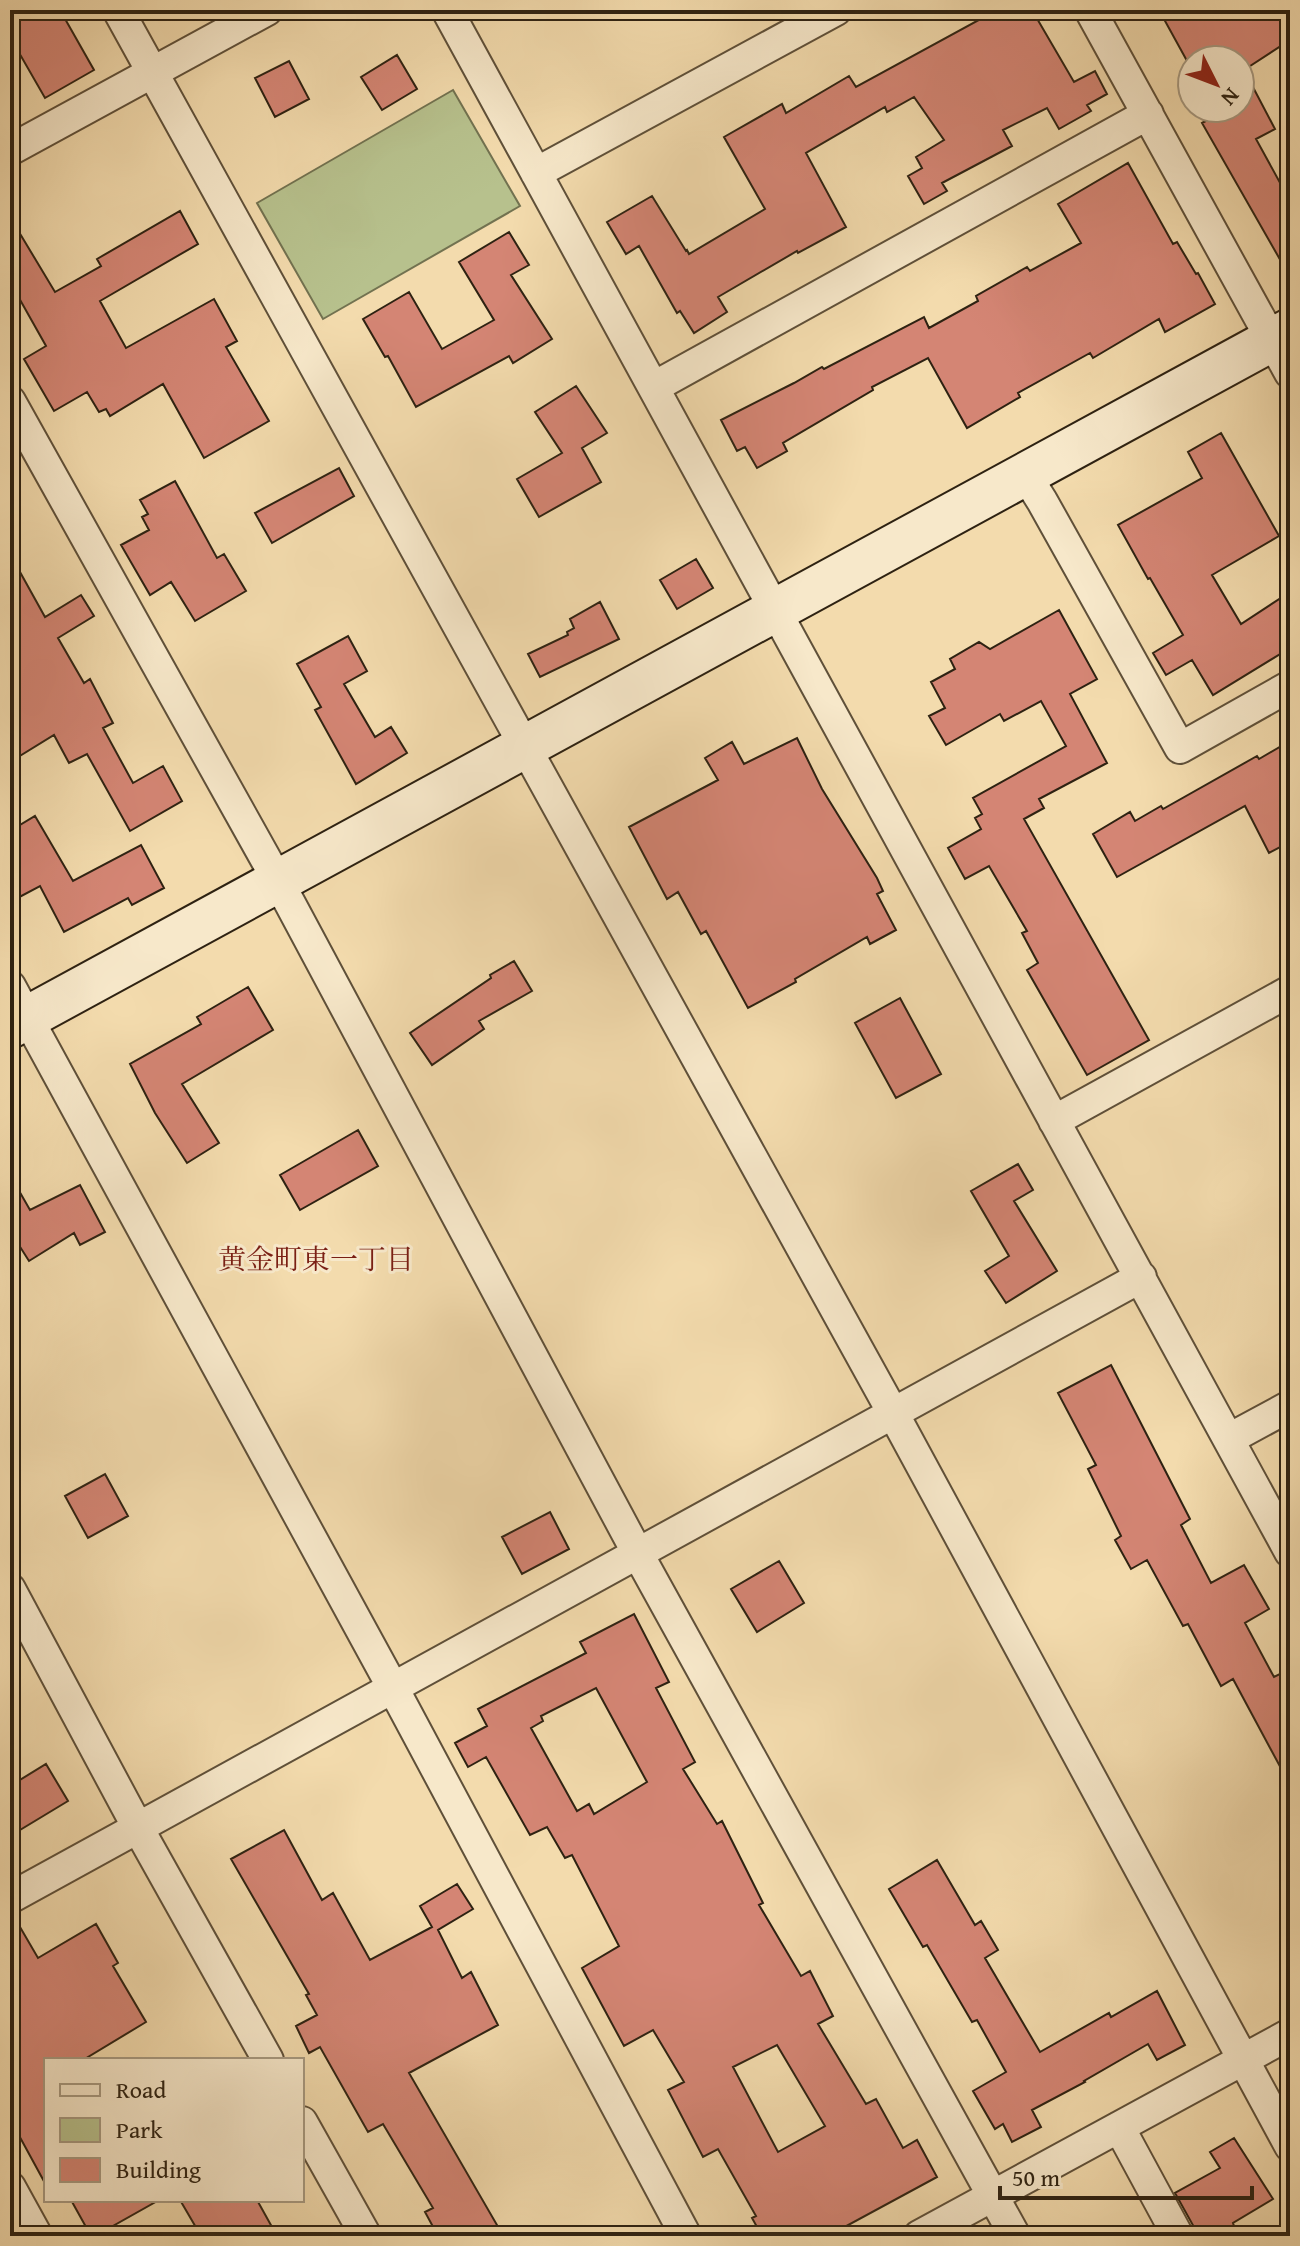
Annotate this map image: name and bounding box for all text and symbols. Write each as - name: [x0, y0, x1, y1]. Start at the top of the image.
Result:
- north arrow: [1176, 44, 1256, 124]
- text: N: [1214, 81, 1248, 114]
- district label: 黄金町東一丁目: [218, 1238, 414, 1279]
- legend: [44, 2058, 304, 2202]
- text: Road: [116, 2072, 166, 2107]
- text: Park: [116, 2112, 163, 2147]
- scale bar: [1000, 2150, 1252, 2200]
- text: Building: [116, 2152, 201, 2187]
- text: 50 m: [1012, 2160, 1060, 2195]

